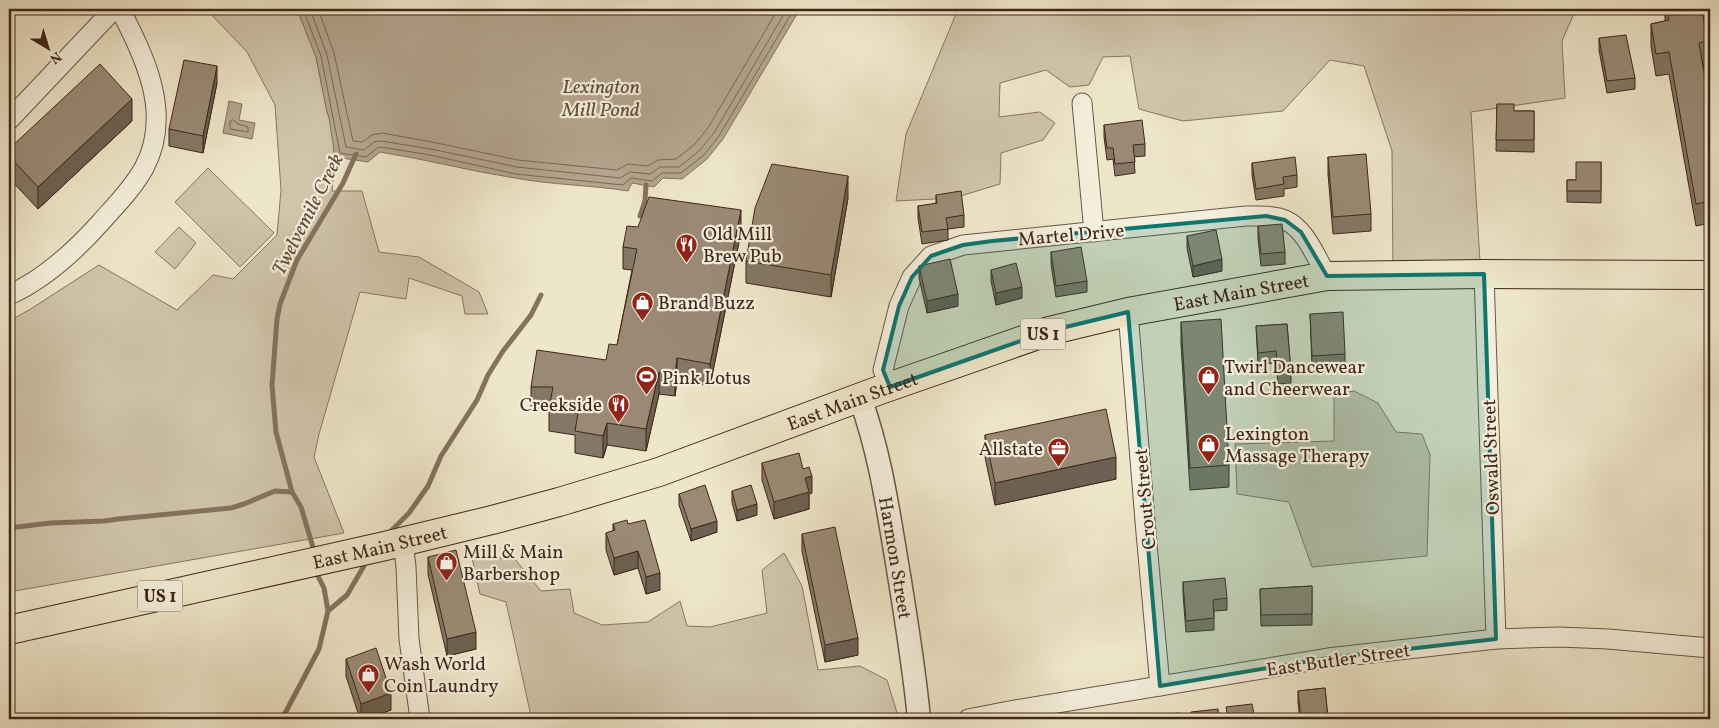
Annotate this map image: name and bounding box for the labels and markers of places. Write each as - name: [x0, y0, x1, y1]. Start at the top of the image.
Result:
- place label: Old Mill Brew Pub: [703, 222, 782, 270]
- restaurant icon: Old Mill Brew Pub: [675, 232, 699, 263]
- shop icon: Brand Buzz: [630, 290, 654, 321]
- place label: Brand Buzz: [658, 291, 755, 317]
- place label: Twirl Dancewear and Cheerwear: [1224, 355, 1365, 403]
- sports icon: Pink Lotus: [634, 365, 658, 396]
- shop icon: Twirl Dancewear and Cheerwear: [1196, 365, 1220, 396]
- place label: Pink Lotus: [662, 366, 751, 392]
- restaurant icon: Creekside: [606, 392, 630, 423]
- place label: Creekside: [520, 393, 602, 419]
- place label: Lexington Massage Therapy: [1225, 422, 1369, 470]
- shop icon: Lexington Massage Therapy: [1197, 432, 1221, 463]
- office icon: Allstate: [1047, 436, 1071, 467]
- place label: Allstate: [979, 437, 1043, 463]
- place label: Mill & Main Barbershop: [463, 540, 564, 588]
- shop icon: Mill & Main Barbershop: [435, 550, 459, 581]
- place label: Wash World Coin Laundry: [384, 652, 499, 700]
- shop icon: Wash World Coin Laundry: [356, 662, 380, 693]

